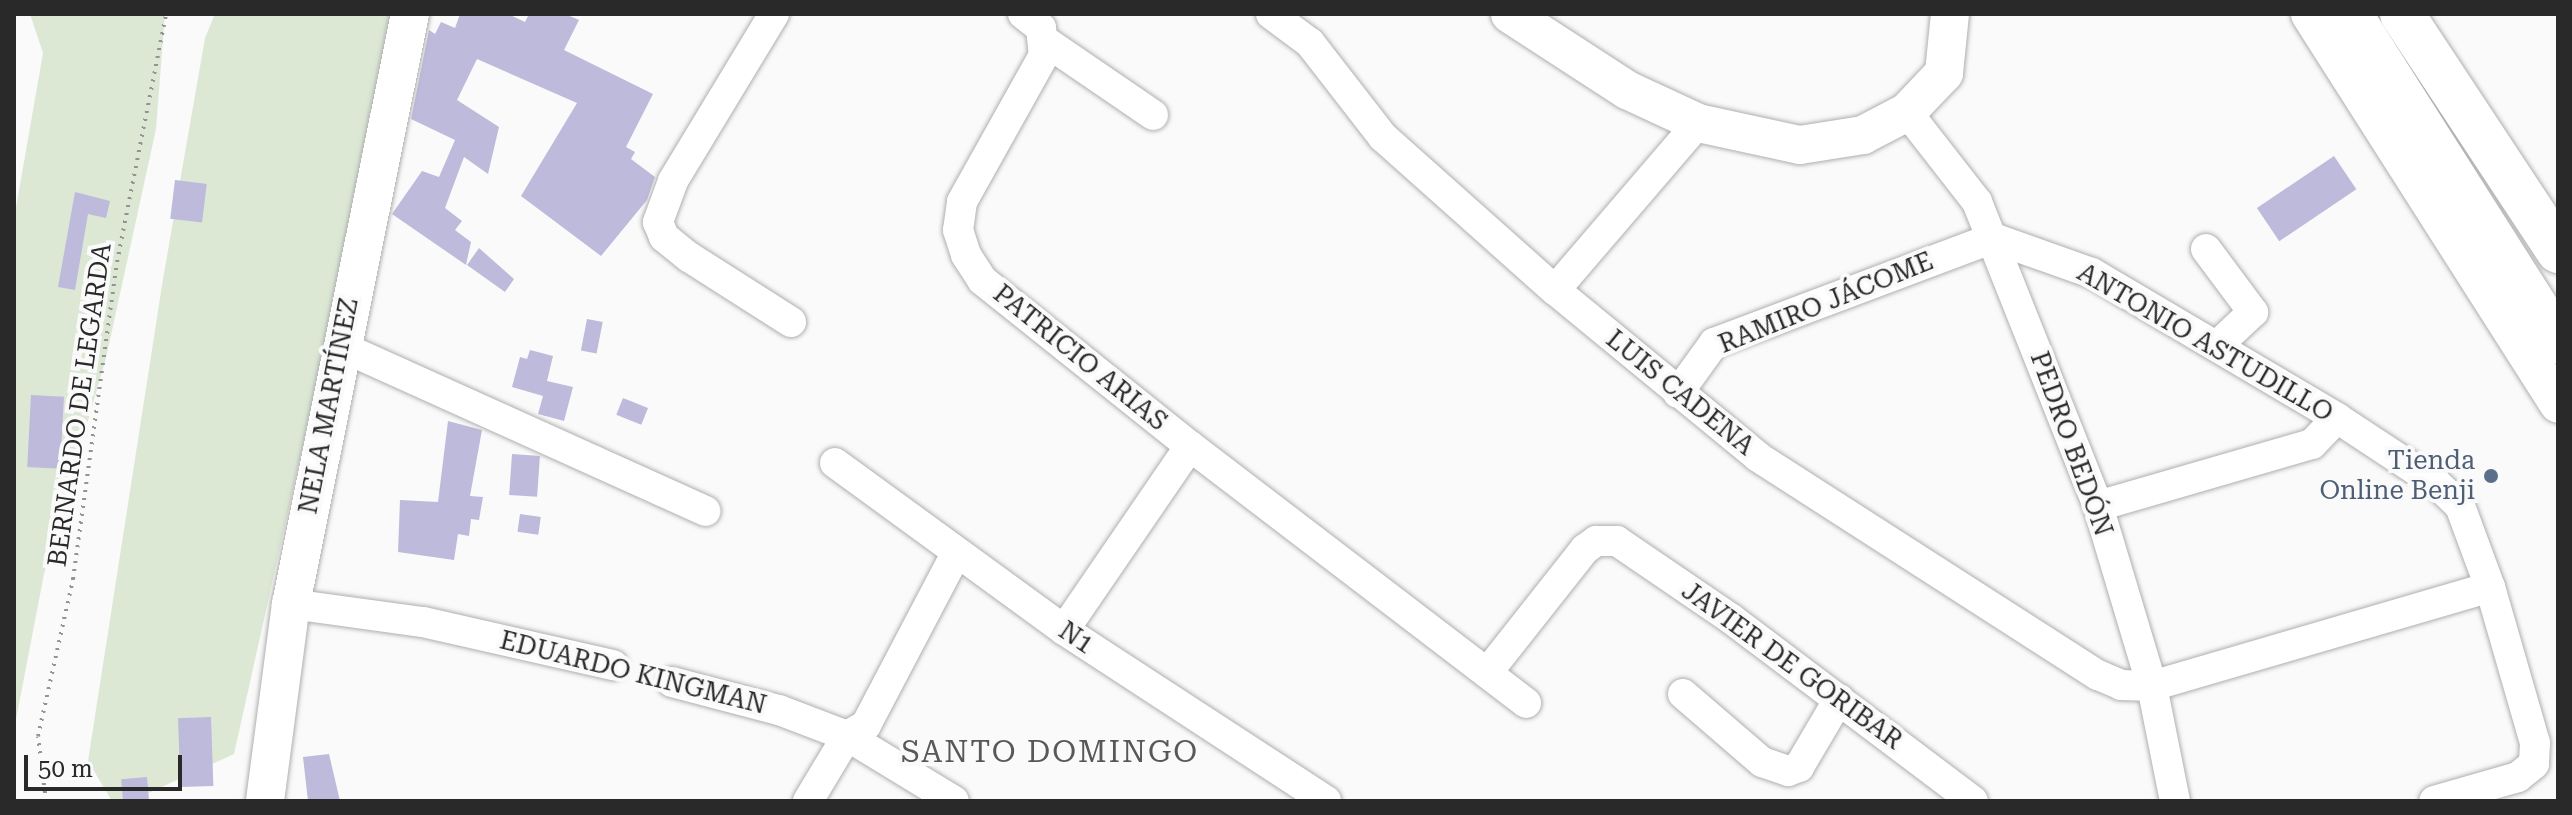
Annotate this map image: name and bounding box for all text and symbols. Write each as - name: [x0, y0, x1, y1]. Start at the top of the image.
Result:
- street label: BERNARDO DE LEGARDA: [42, 241, 118, 569]
- street label: RAMIRO JÁCOME: [1714, 246, 1938, 360]
- street label: ANTONIO ASTUDILLO: [2072, 257, 2338, 429]
- street label: PATRICIO ARIAS: [987, 278, 1173, 438]
- street label: NELA MARTÍNEZ: [293, 295, 365, 517]
- street label: LUIS CADENA: [1600, 324, 1760, 462]
- street label: PEDRO BEDÓN: [2023, 347, 2119, 541]
- place label: Tienda Online Benji: [2319, 445, 2475, 506]
- marker: Tienda Online Benji: [2482, 467, 2500, 485]
- street label: JAVIER DE GORIBAR: [1675, 575, 1909, 757]
- street label: N1: [1053, 615, 1099, 661]
- street label: EDUARDO KINGMAN: [497, 625, 769, 721]
- district label: SANTO DOMINGO: [901, 734, 1199, 770]
- scale bar: [28, 739, 186, 789]
- text: 50 m: [38, 755, 93, 783]

